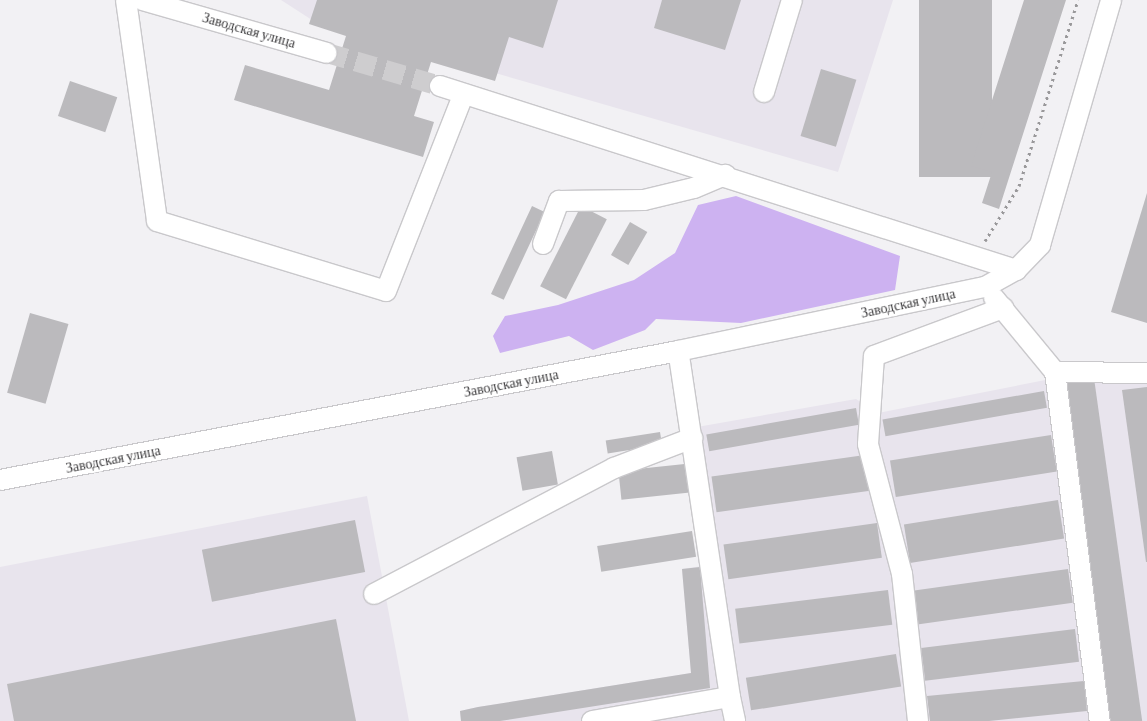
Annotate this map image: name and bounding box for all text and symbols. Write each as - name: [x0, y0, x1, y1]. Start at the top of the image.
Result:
- street label: Заводская улица: [200, 9, 298, 51]
- street label: Заводская улица: [859, 285, 957, 321]
- street label: Заводская улица: [462, 366, 560, 400]
- street label: Заводская улица: [64, 442, 162, 476]

